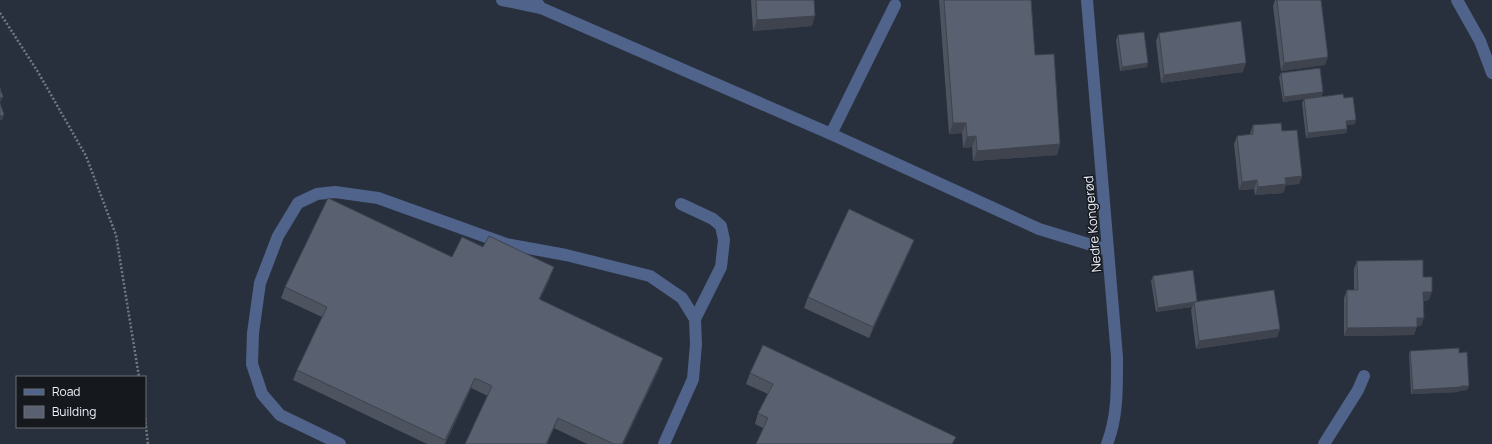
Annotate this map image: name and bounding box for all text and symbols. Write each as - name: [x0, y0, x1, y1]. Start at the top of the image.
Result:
- street label: Nedre Kongerød: [1079, 175, 1105, 273]
- legend: [16, 376, 146, 428]
- text: Road: [52, 383, 80, 400]
- text: Building: [52, 403, 96, 420]

